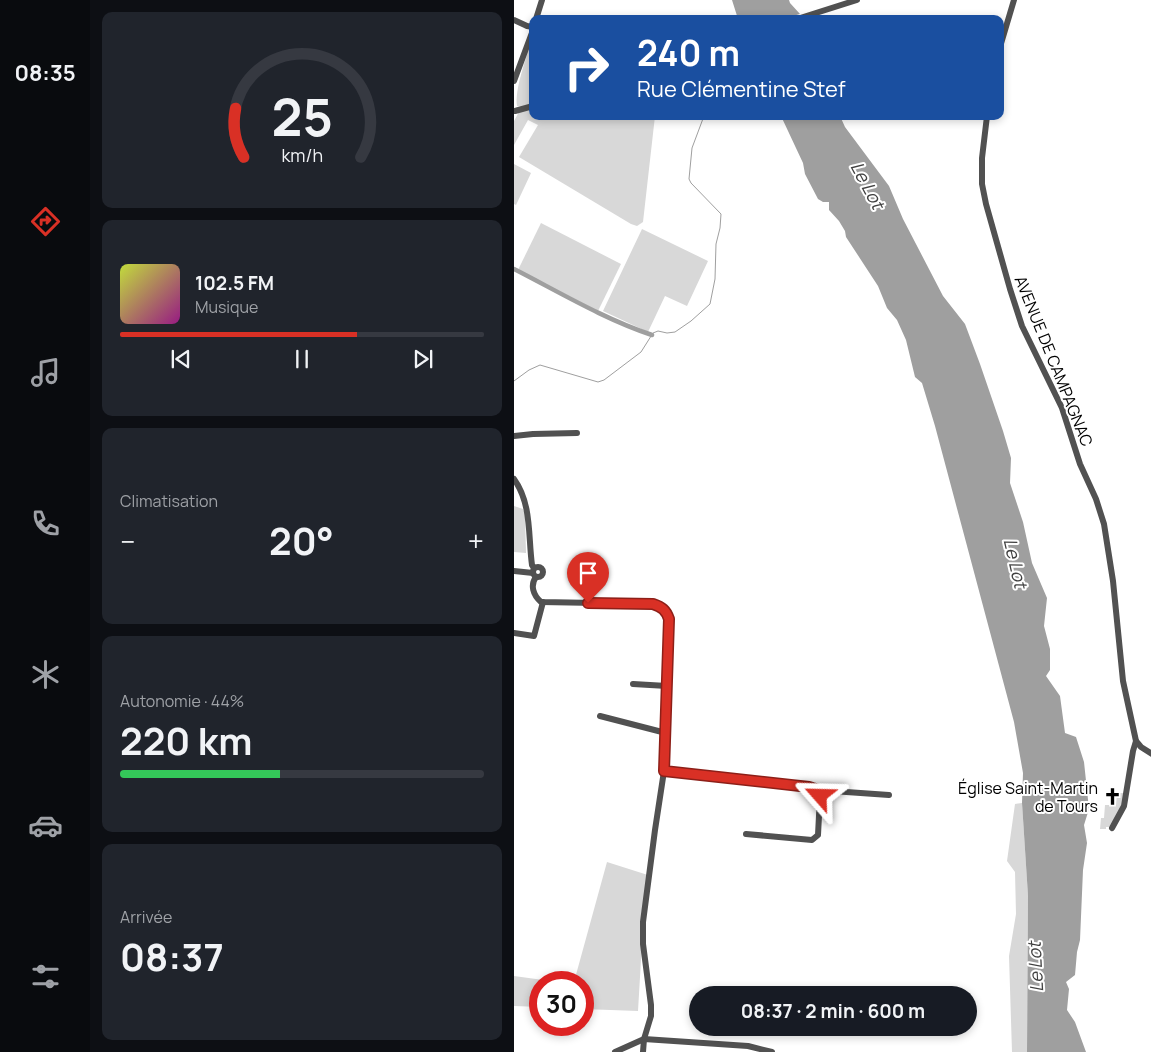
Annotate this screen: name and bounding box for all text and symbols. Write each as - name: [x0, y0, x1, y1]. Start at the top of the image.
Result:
- text: 240 m: [637, 29, 740, 77]
- icon: right: [554, 35, 619, 100]
- text: 08:35: [14, 58, 76, 88]
- text: Rue Clémentine Stef: [637, 74, 846, 104]
- text: 25: [271, 81, 333, 152]
- text: km/h: [281, 143, 323, 167]
- water label: Le Lot: [846, 157, 891, 214]
- icon: directions: [28, 204, 63, 239]
- text: 102.5 FM: [195, 270, 274, 296]
- street label: AVENUE DE CAMPAGNAC: [1010, 272, 1098, 450]
- text: Musique: [195, 296, 258, 318]
- icon: previous: [167, 345, 195, 373]
- icon: pause: [288, 345, 316, 373]
- icon: next: [409, 345, 437, 373]
- icon: music: [28, 355, 63, 390]
- text: Climatisation: [120, 490, 218, 512]
- icon: phone: [28, 506, 63, 541]
- text: 20°: [269, 514, 334, 566]
- text: −: [120, 522, 135, 560]
- text: +: [468, 522, 484, 560]
- water label: Le Lot: [999, 536, 1034, 592]
- pin: [567, 552, 609, 603]
- icon: arrive: [574, 559, 602, 587]
- icon: climate: [28, 657, 63, 692]
- text: Autonomie · 44%: [120, 690, 244, 712]
- text: 220 km: [120, 714, 252, 766]
- position arrow: [793, 769, 845, 821]
- place label: Église Saint-Martin de Tours: [958, 777, 1098, 817]
- church icon: Église Saint-Martin de Tours: [1102, 787, 1122, 807]
- icon: car: [28, 808, 63, 843]
- text: Arrivée: [120, 906, 172, 928]
- text: 08:37: [120, 930, 224, 982]
- water label: Le Lot: [1022, 939, 1048, 993]
- icon: filters: [28, 959, 63, 994]
- speed limit sign: 30: [529, 971, 594, 1036]
- text: 08:37 · 2 min · 600 m: [741, 998, 925, 1024]

